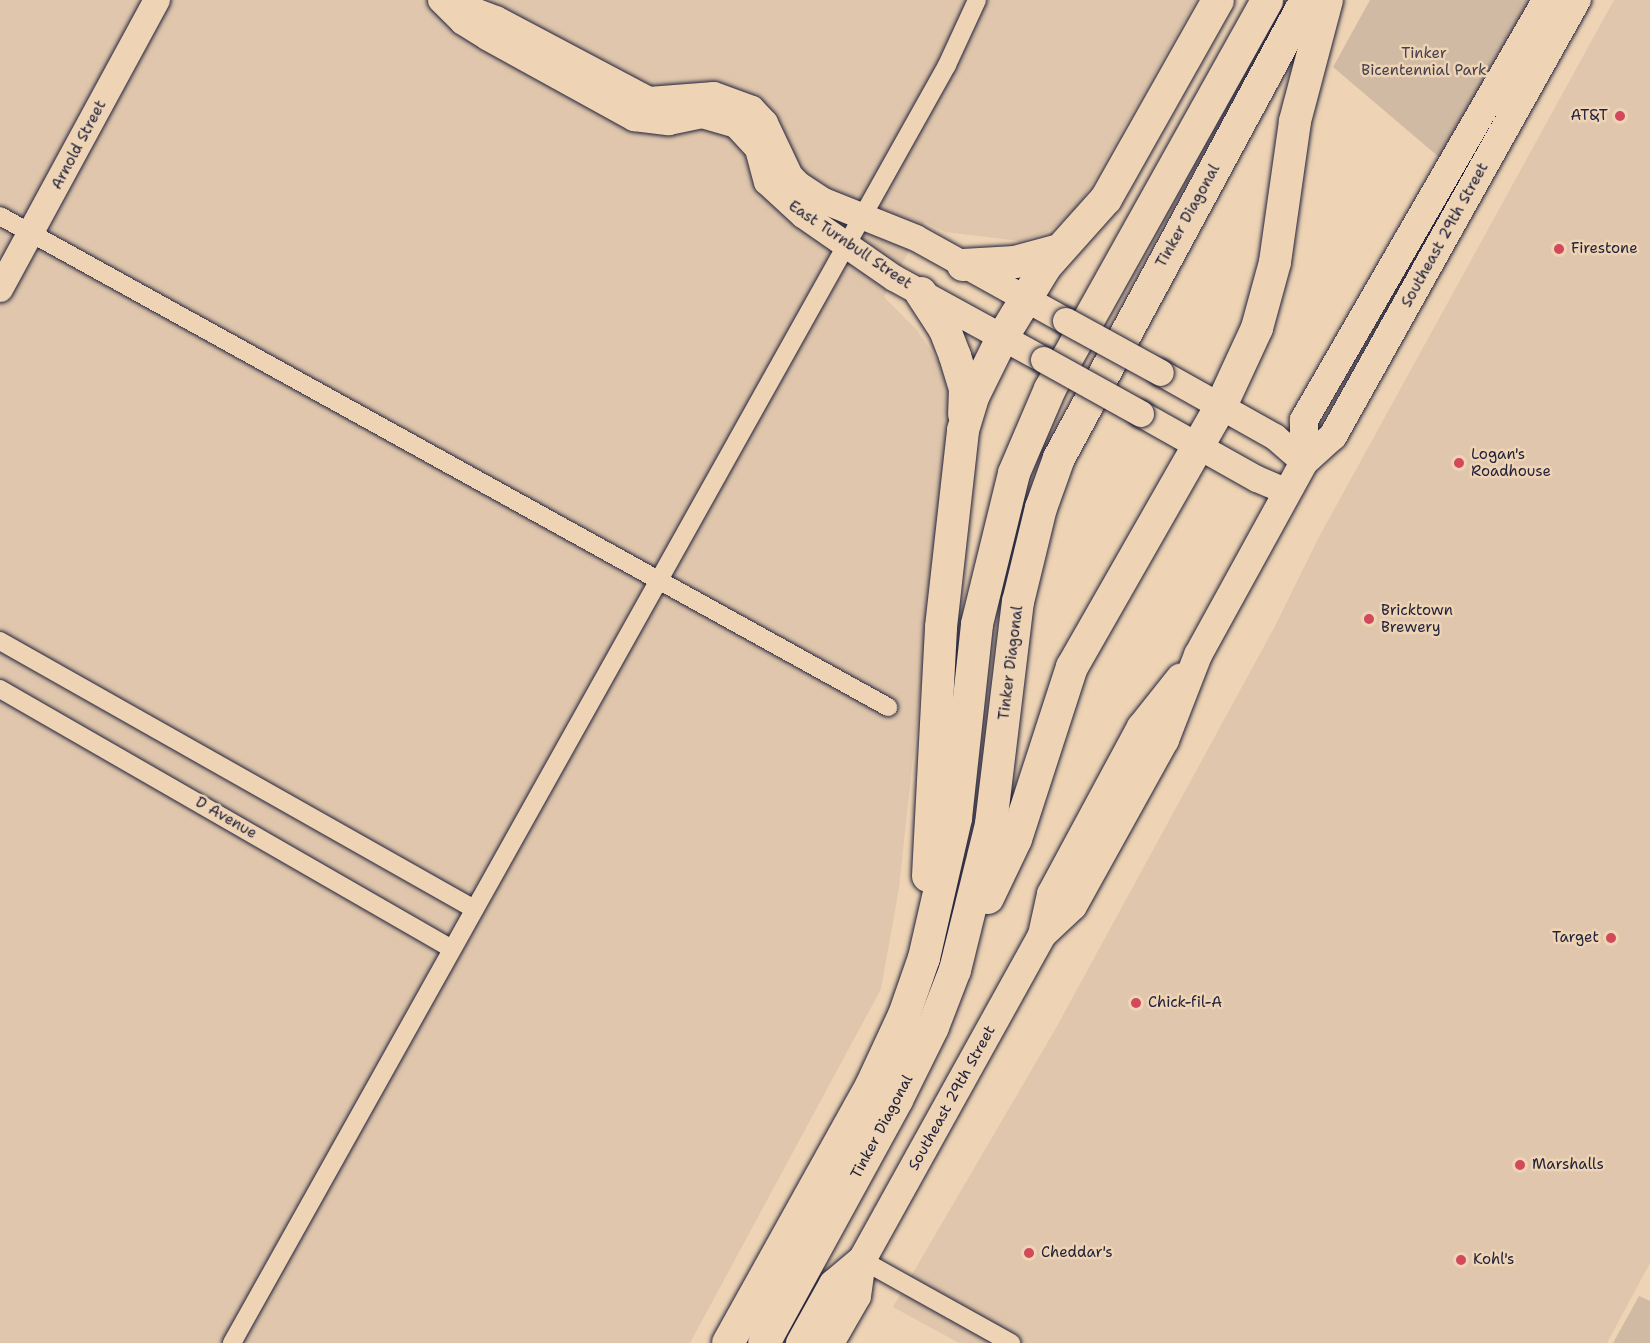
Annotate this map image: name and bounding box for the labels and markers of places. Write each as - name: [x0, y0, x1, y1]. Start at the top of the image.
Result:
- place label: AT&T: [1571, 107, 1608, 125]
- marker: AT&T: [1613, 109, 1627, 123]
- place label: Firestone: [1571, 240, 1638, 258]
- marker: Firestone: [1552, 242, 1566, 256]
- place label: Logan's Roadhouse: [1471, 445, 1551, 480]
- marker: Logan's Roadhouse: [1452, 456, 1466, 470]
- place label: Bricktown Brewery: [1381, 601, 1453, 636]
- marker: Bricktown Brewery: [1362, 612, 1376, 626]
- place label: Target: [1552, 929, 1599, 947]
- marker: Target: [1604, 931, 1618, 945]
- place label: Chick-fil-A: [1148, 994, 1222, 1012]
- marker: Chick-fil-A: [1129, 996, 1143, 1010]
- place label: Marshalls: [1532, 1156, 1604, 1174]
- marker: Marshalls: [1513, 1158, 1527, 1172]
- place label: Cheddar's: [1041, 1244, 1113, 1262]
- marker: Cheddar's: [1022, 1246, 1036, 1260]
- place label: Kohl's: [1473, 1251, 1514, 1269]
- marker: Kohl's: [1454, 1253, 1468, 1267]

